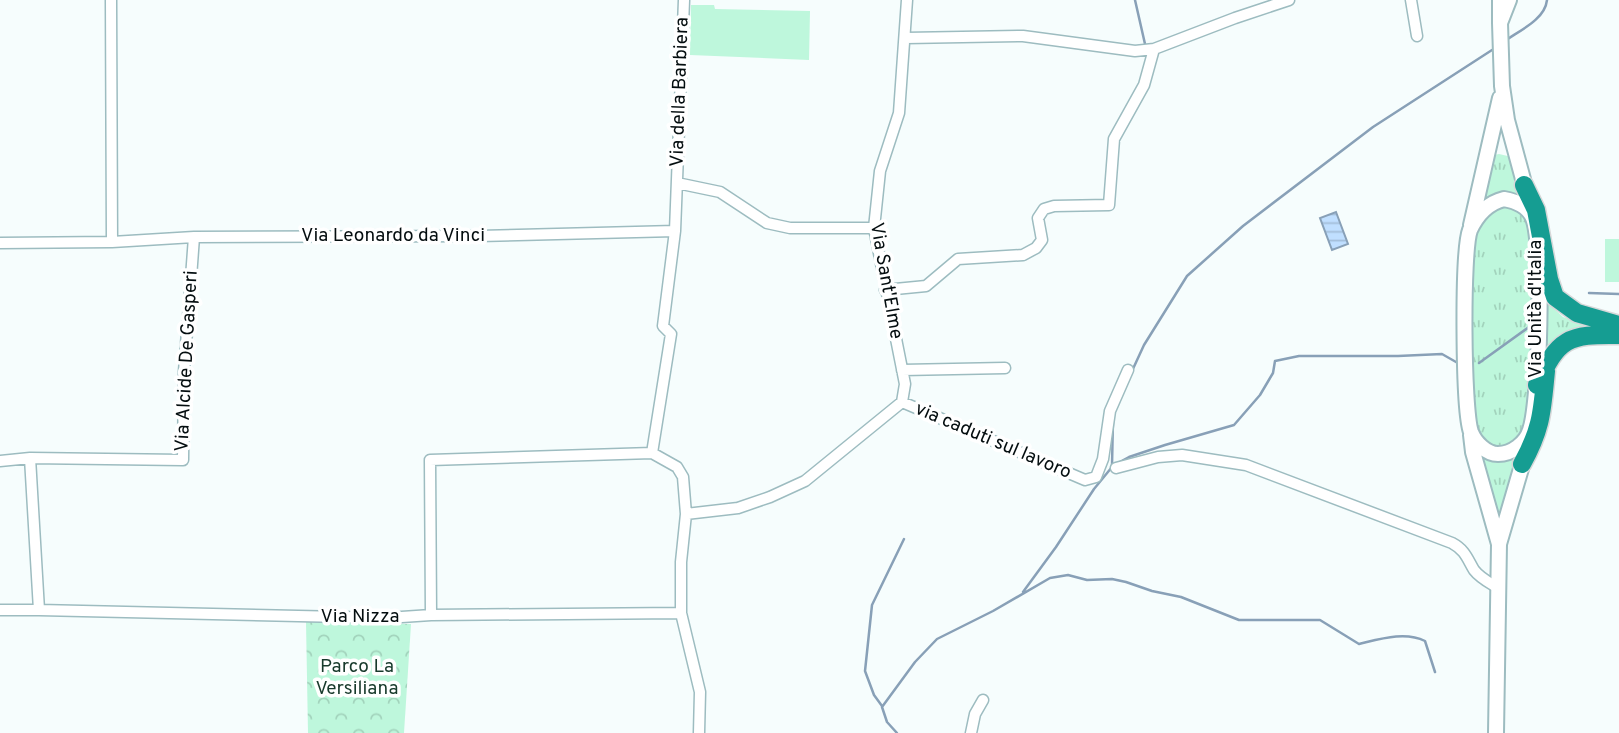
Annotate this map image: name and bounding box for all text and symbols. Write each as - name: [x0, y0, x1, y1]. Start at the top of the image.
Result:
- street label: Via della Barbiera: [665, 17, 695, 167]
- street label: Via Sant'Elme: [864, 221, 908, 341]
- street label: Via Leonardo da Vinci: [301, 224, 485, 248]
- street label: Via Unità d'Italia: [1524, 240, 1548, 378]
- street label: Via Alcide De Gasperi: [170, 270, 204, 452]
- street label: via caduti sul lavoro: [911, 397, 1075, 485]
- street label: Via Nizza: [320, 605, 400, 629]
- park label: Parco La Versiliana: [316, 655, 398, 701]

